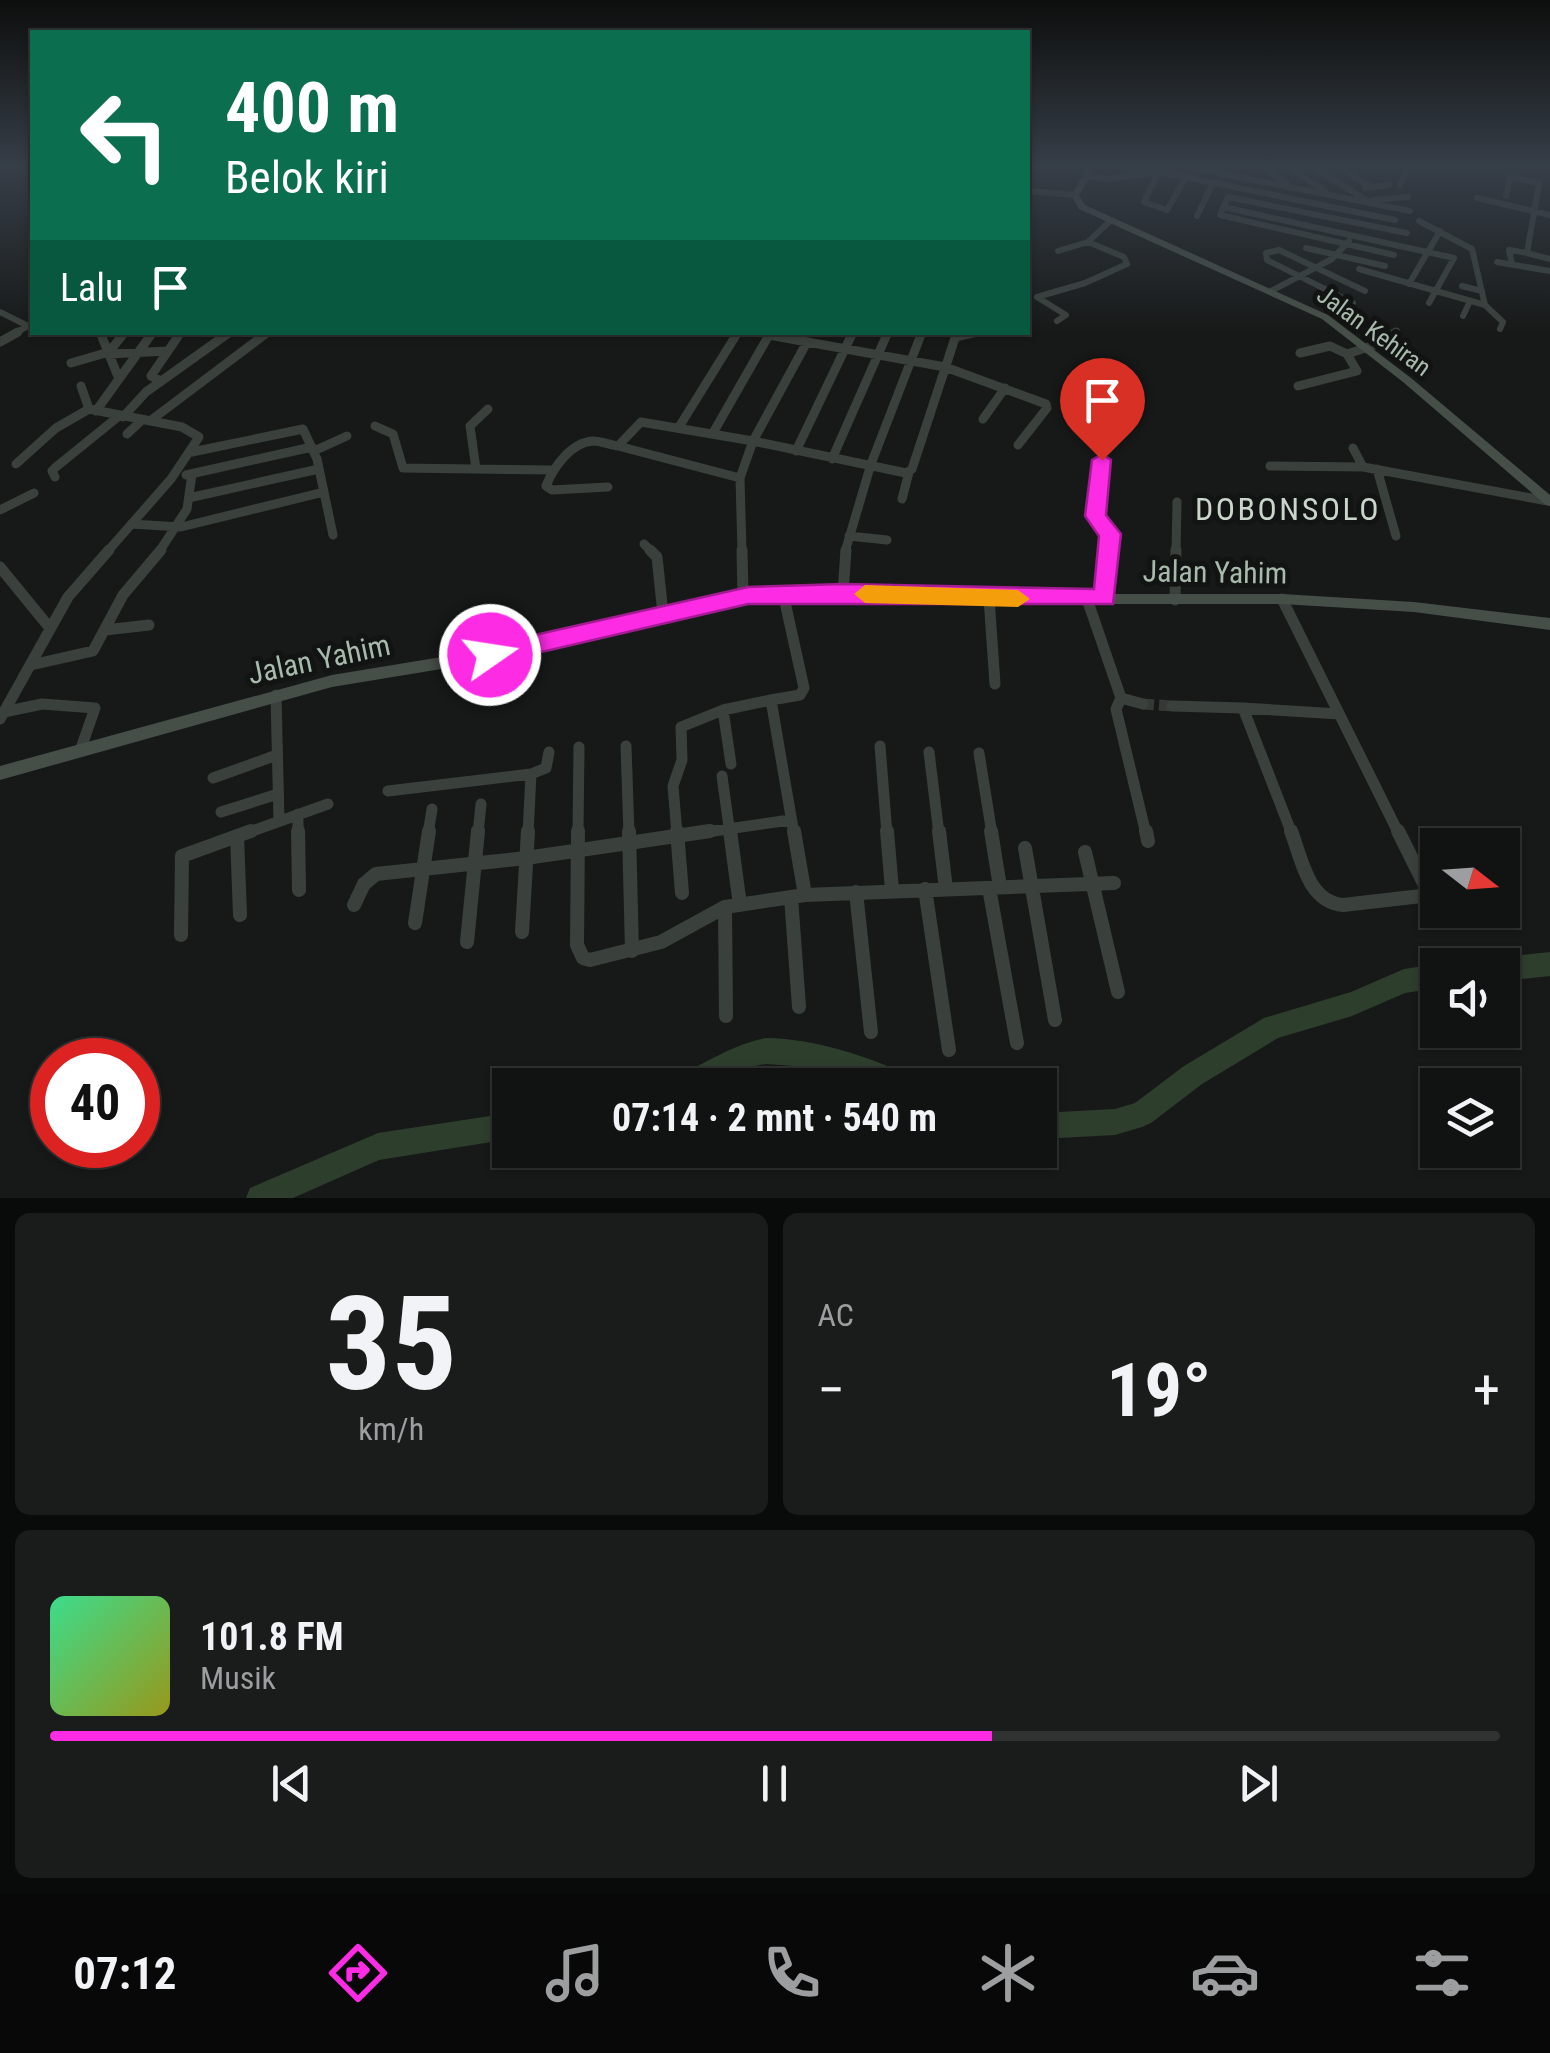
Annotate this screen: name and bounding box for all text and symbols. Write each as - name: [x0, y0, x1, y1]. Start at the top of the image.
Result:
- text: 400 m: [225, 67, 399, 149]
- icon: left: [60, 70, 190, 200]
- text: Belok kiri: [225, 151, 389, 204]
- icon: arrive: [143, 260, 198, 315]
- text: Lalu: [60, 266, 123, 310]
- street label: Jalan Kehiran: [1311, 280, 1437, 382]
- pin: [1060, 358, 1145, 461]
- icon: arrive: [1075, 373, 1130, 428]
- district label: DOBONSOLO: [1195, 490, 1381, 528]
- street label: Jalan Yahim: [1142, 553, 1288, 591]
- position arrow: [438, 603, 542, 707]
- street label: Jalan Yahim: [245, 627, 393, 691]
- north arrow: [1420, 828, 1520, 928]
- map controls: [1420, 828, 1520, 1168]
- button: sound: [1420, 948, 1520, 1048]
- speed limit sign: 40: [30, 1038, 160, 1168]
- button: layers: [1420, 1068, 1520, 1168]
- text: 07:14 · 2 mnt · 540 m: [612, 1096, 937, 1140]
- text: 35: [326, 1268, 457, 1421]
- text: AC: [818, 1296, 854, 1334]
- text: 19°: [1106, 1346, 1211, 1434]
- text: −: [818, 1358, 845, 1422]
- text: +: [1473, 1358, 1500, 1422]
- text: km/h: [358, 1410, 424, 1448]
- text: 101.8 FM: [200, 1615, 344, 1659]
- text: Musik: [200, 1659, 276, 1697]
- icon: previous: [264, 1756, 319, 1811]
- icon: pause: [747, 1756, 802, 1811]
- icon: next: [1231, 1756, 1286, 1811]
- icon: directions: [323, 1938, 393, 2008]
- icon: music: [540, 1938, 610, 2008]
- icon: phone: [757, 1938, 827, 2008]
- icon: climate: [973, 1938, 1043, 2008]
- icon: car: [1190, 1938, 1260, 2008]
- icon: filters: [1407, 1938, 1477, 2008]
- text: 07:12: [73, 1947, 177, 2000]

